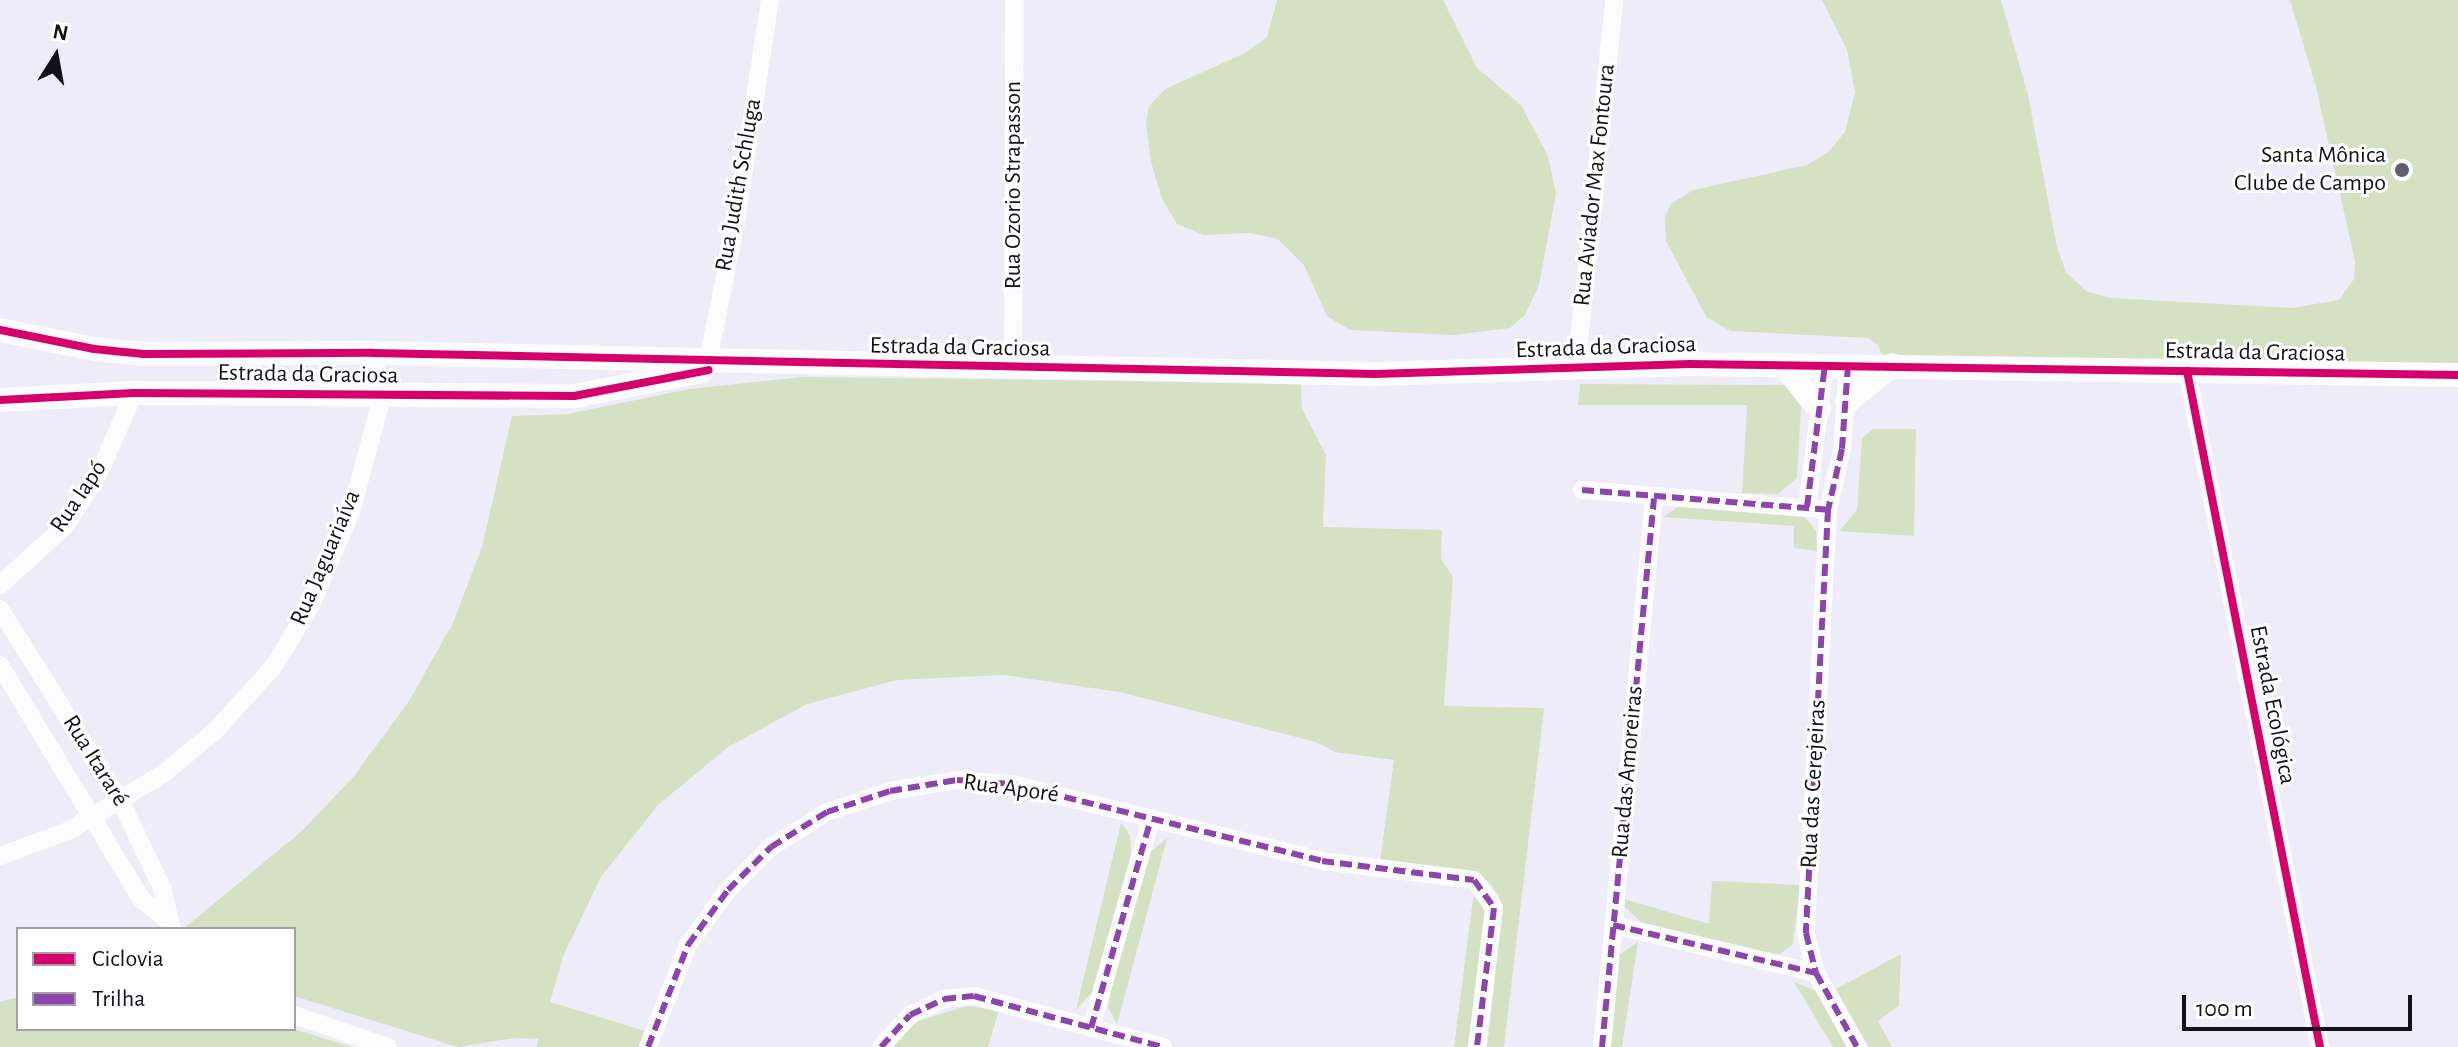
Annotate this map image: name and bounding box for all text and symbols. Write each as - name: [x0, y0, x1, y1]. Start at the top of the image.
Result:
- north arrow: [16, 16, 96, 96]
- text: N: [51, 20, 70, 45]
- street label: Rua Aviador Max Fontoura: [1568, 62, 1622, 308]
- street label: Rua Ozorio Strapasson: [1000, 81, 1028, 289]
- street label: Rua Judith Schluga: [710, 96, 768, 274]
- place label: Santa Mônica Clube de Campo: [2234, 142, 2386, 198]
- marker: Santa Mônica Clube de Campo: [2393, 161, 2411, 179]
- street label: Estrada da Graciosa: [1515, 330, 1697, 366]
- street label: Estrada da Graciosa: [869, 332, 1051, 364]
- street label: Estrada da Graciosa: [2164, 337, 2346, 369]
- street label: Estrada da Graciosa: [217, 359, 399, 391]
- street label: Rua Iapó: [44, 455, 114, 539]
- street label: Rua Jaguariaíva: [285, 486, 367, 630]
- street label: Estrada Ecológica: [2242, 623, 2302, 787]
- street label: Rua das Amoreiras: [1606, 685, 1650, 859]
- street label: Rua das Cerejeiras: [1795, 699, 1833, 869]
- street label: Rua Itararé: [56, 710, 134, 812]
- street label: Rua Aporé: [961, 768, 1061, 810]
- legend: [16, 927, 296, 1031]
- text: Ciclovia: [92, 947, 164, 971]
- scale bar: [2186, 979, 2416, 1029]
- text: Trilha: [92, 987, 145, 1011]
- text: 100 m: [2196, 997, 2253, 1021]

